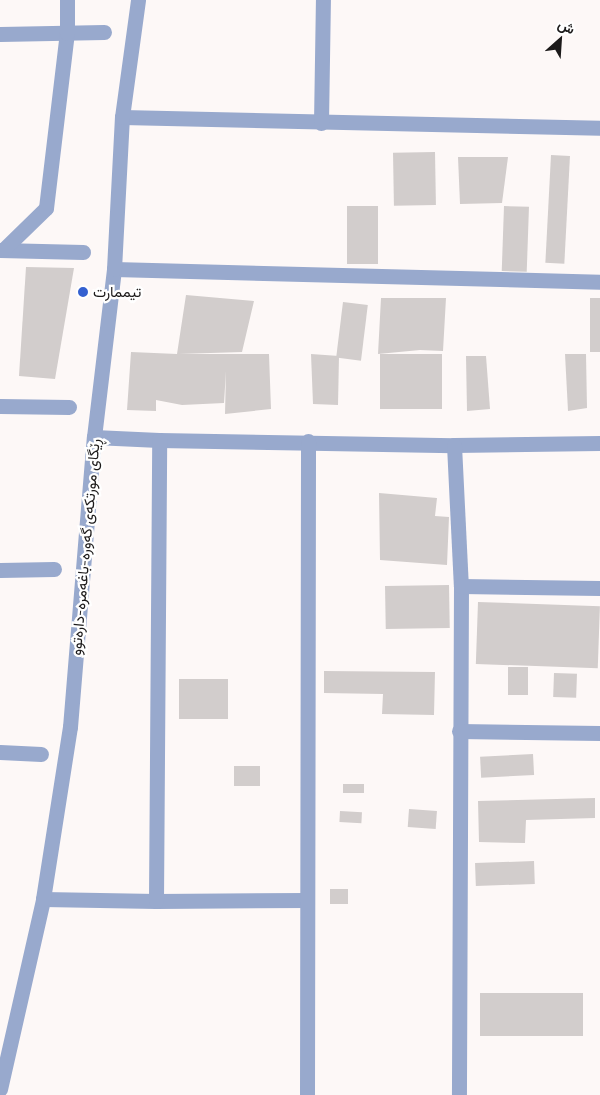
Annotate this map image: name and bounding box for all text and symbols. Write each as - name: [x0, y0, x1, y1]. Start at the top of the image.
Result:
- north arrow: [535, 15, 585, 65]
- text: ش: [555, 15, 578, 38]
- place label: تیممارت: [93, 283, 141, 301]
- marker: تیممارت: [77, 286, 89, 298]
- street label: ڕێگای مورتکەی گەورە-باغەمرە-دارەتوو: [67, 438, 103, 656]

